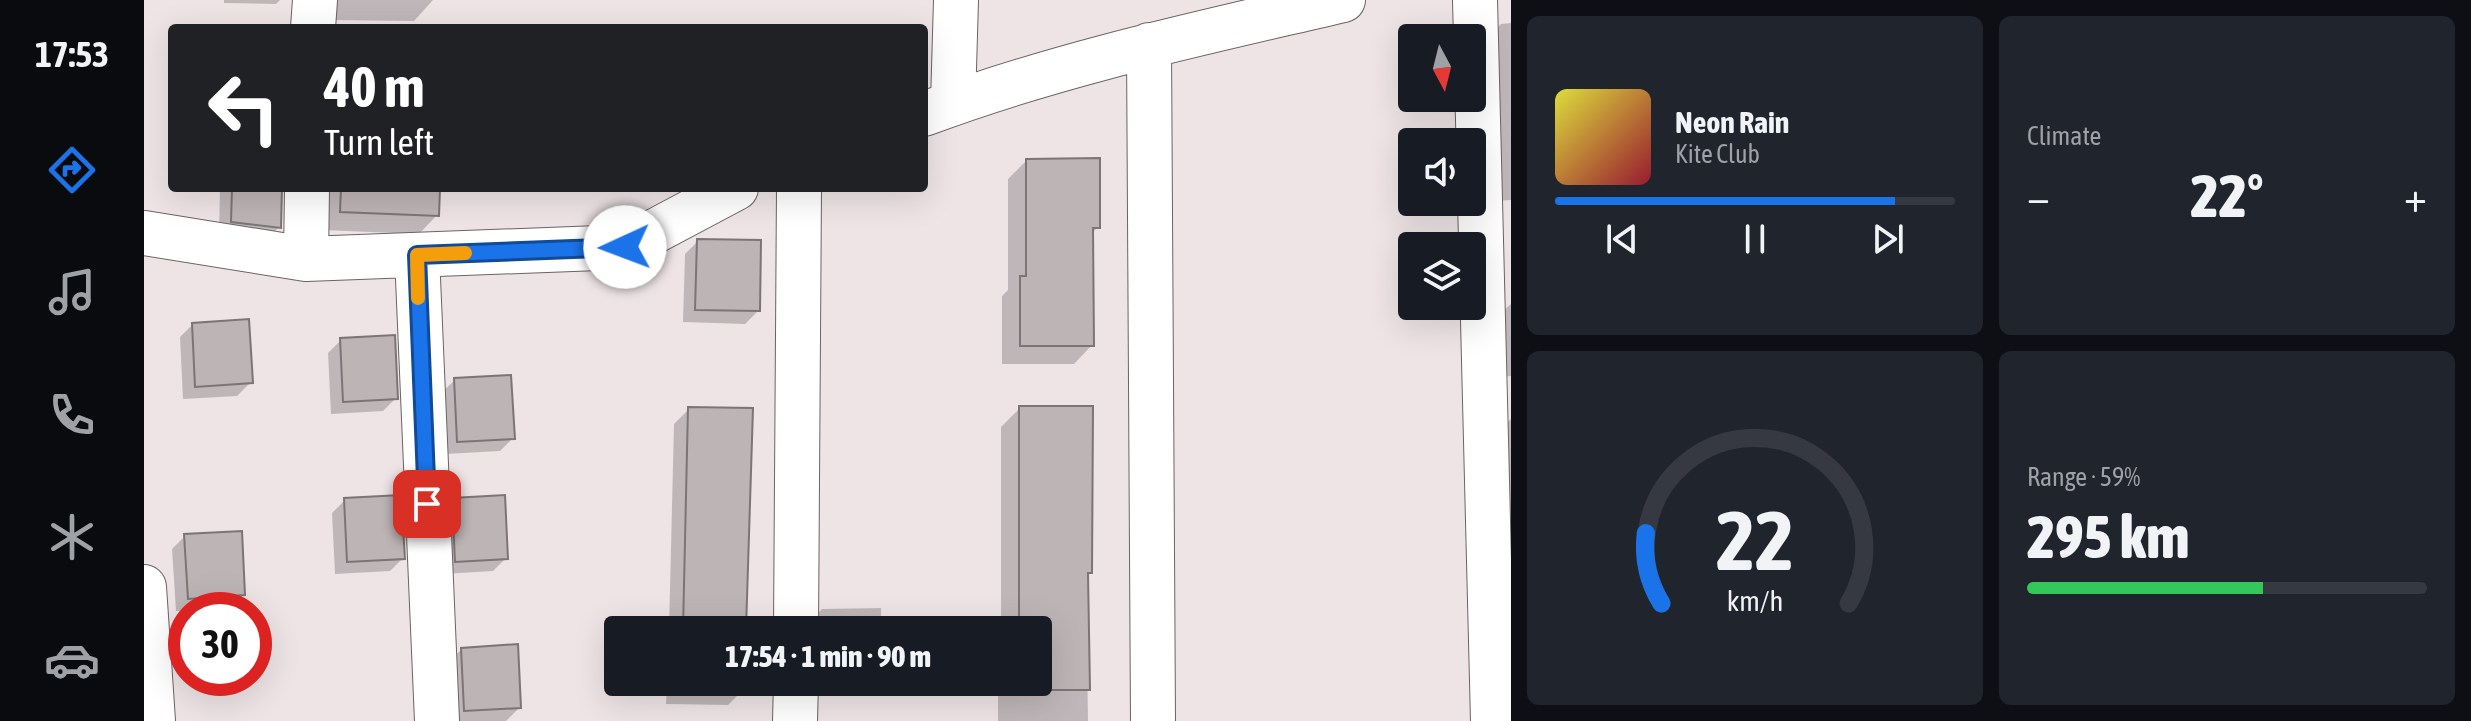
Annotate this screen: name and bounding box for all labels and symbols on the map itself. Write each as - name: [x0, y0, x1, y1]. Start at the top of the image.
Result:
- north arrow: [1398, 24, 1486, 112]
- position arrow: [583, 205, 667, 289]
- pin: [393, 470, 461, 538]
- speed limit sign: 30: [168, 592, 272, 696]

